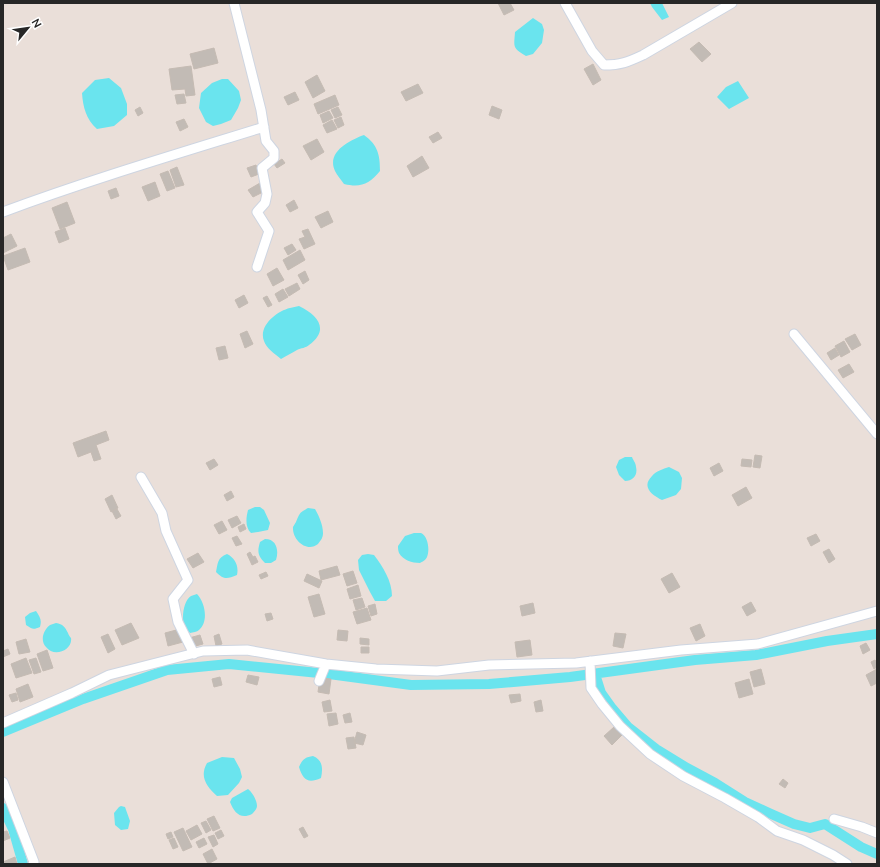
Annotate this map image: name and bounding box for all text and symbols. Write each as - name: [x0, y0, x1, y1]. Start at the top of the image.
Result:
- north arrow: [8, 8, 48, 48]
- text: N: [28, 16, 45, 31]

